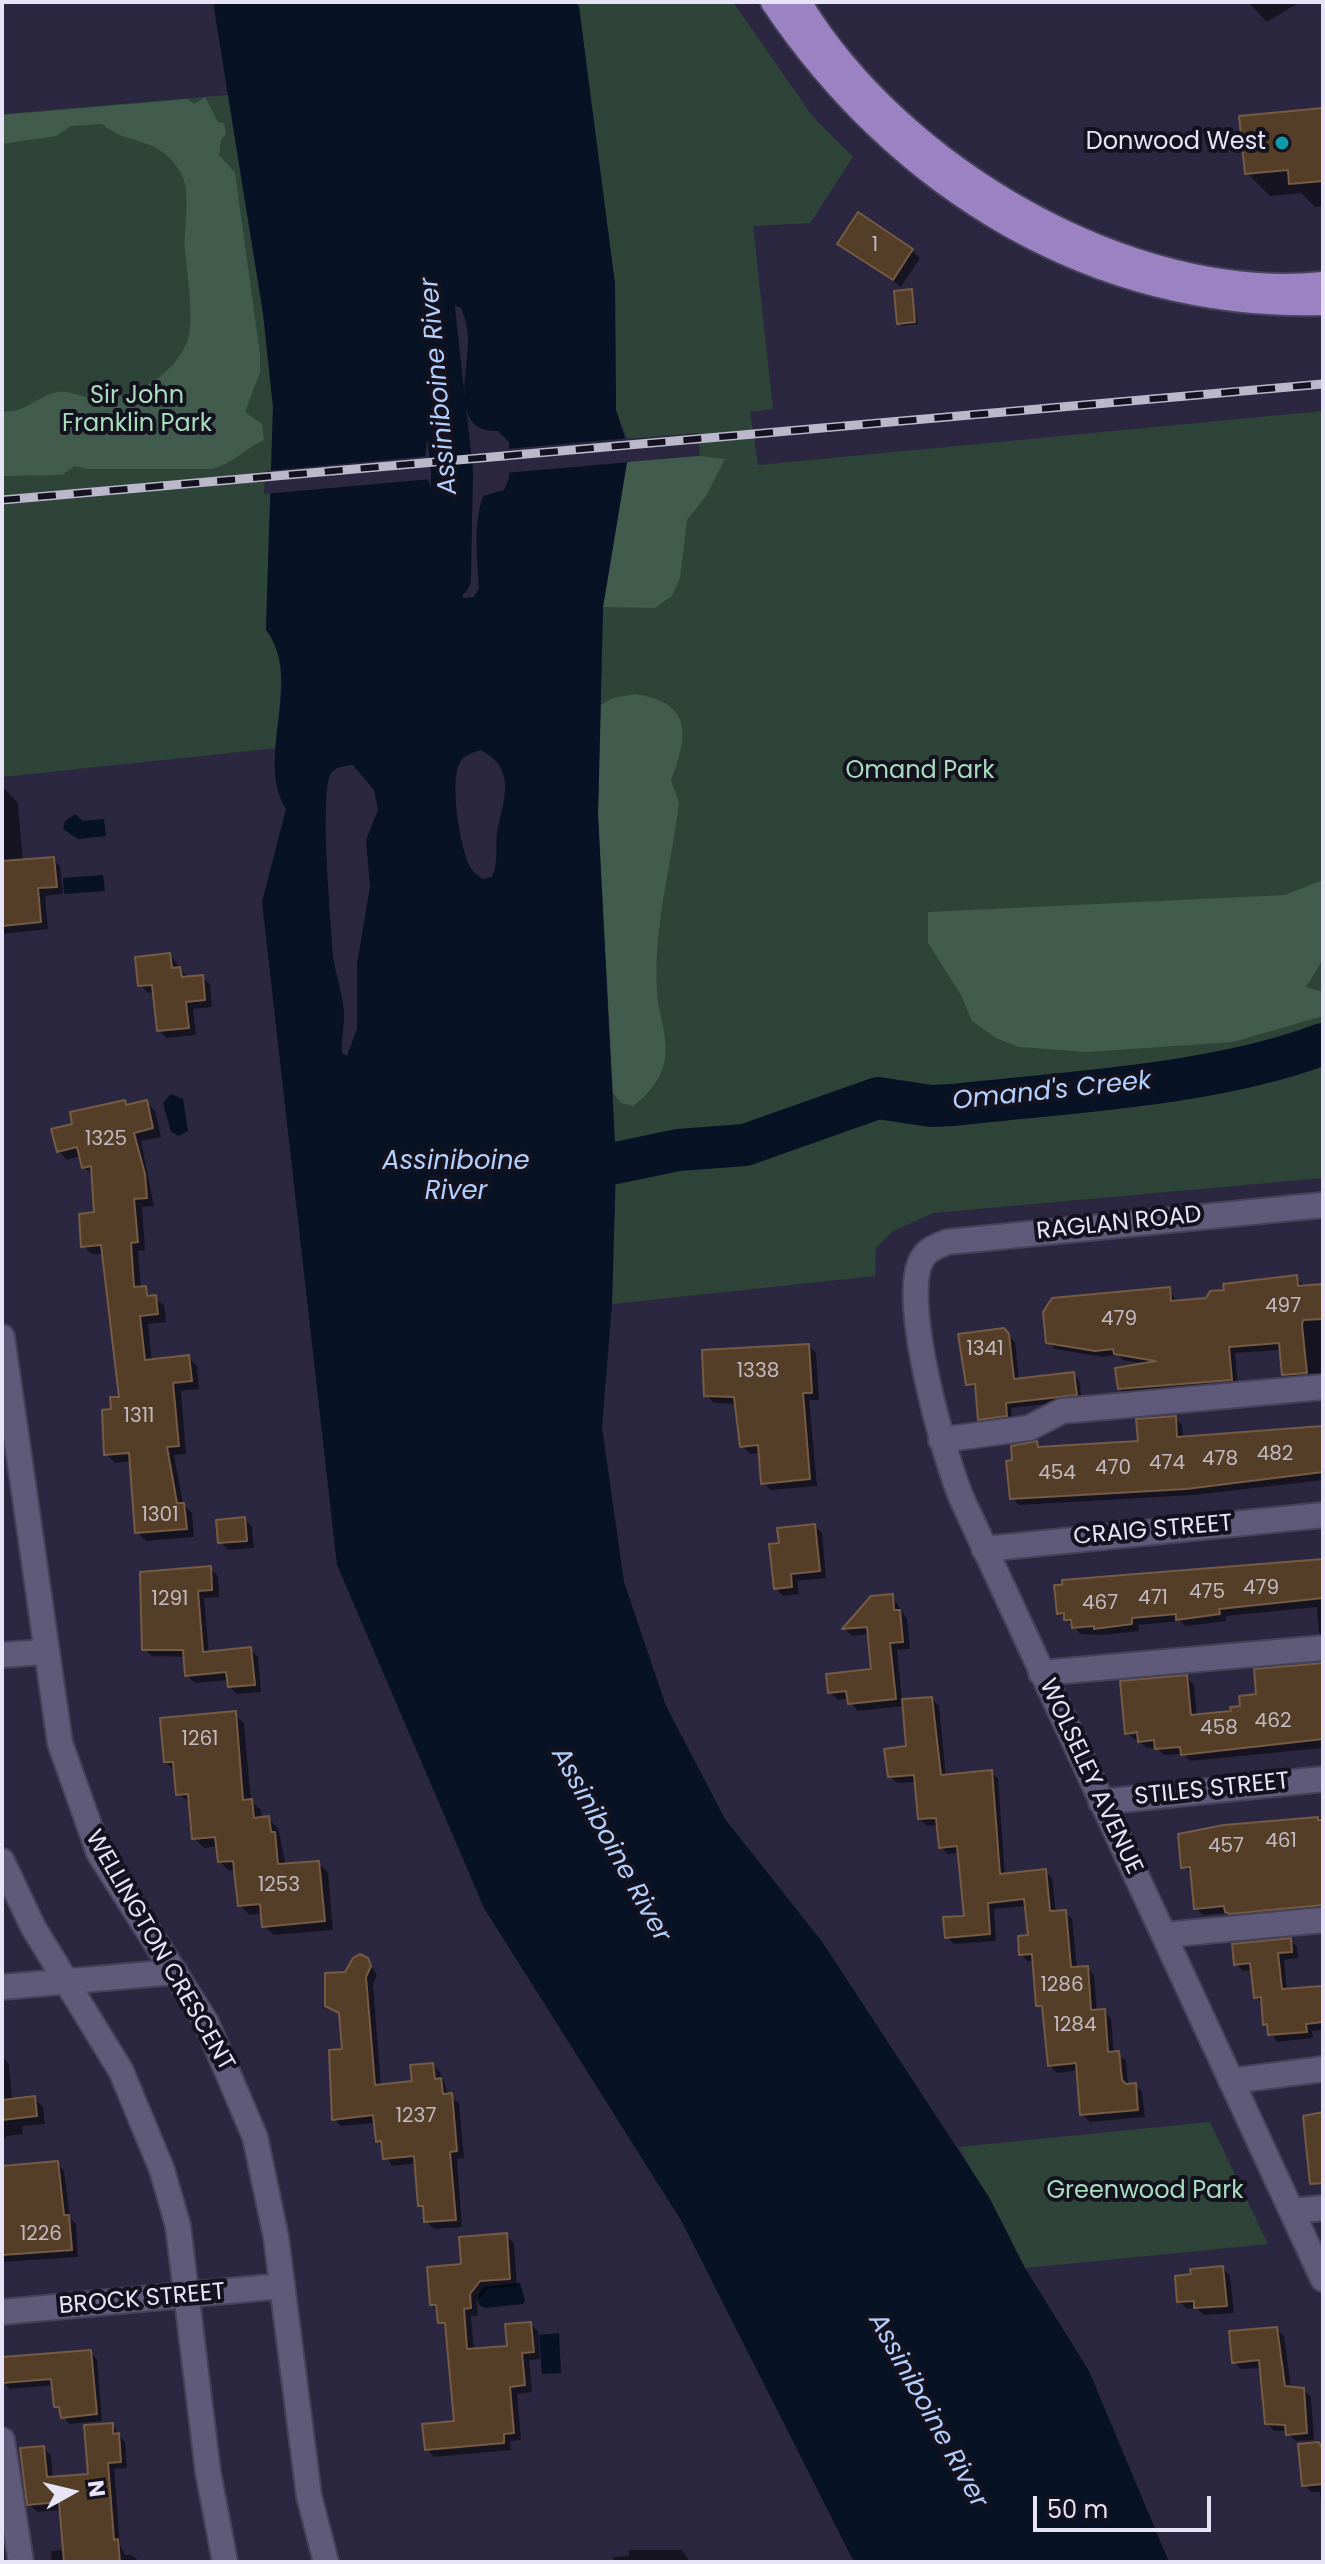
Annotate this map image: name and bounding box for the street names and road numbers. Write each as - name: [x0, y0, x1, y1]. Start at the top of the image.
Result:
- street label: RAGLAN ROAD: [1035, 1201, 1203, 1247]
- street label: CRAIG STREET: [1072, 1510, 1234, 1552]
- street label: WOLSELEY AVENUE: [1032, 1675, 1148, 1879]
- street label: STILES STREET: [1133, 1768, 1291, 1812]
- street label: WELLINGTON CRESCENT: [78, 1825, 240, 2077]
- street label: BROCK STREET: [58, 2278, 226, 2322]

